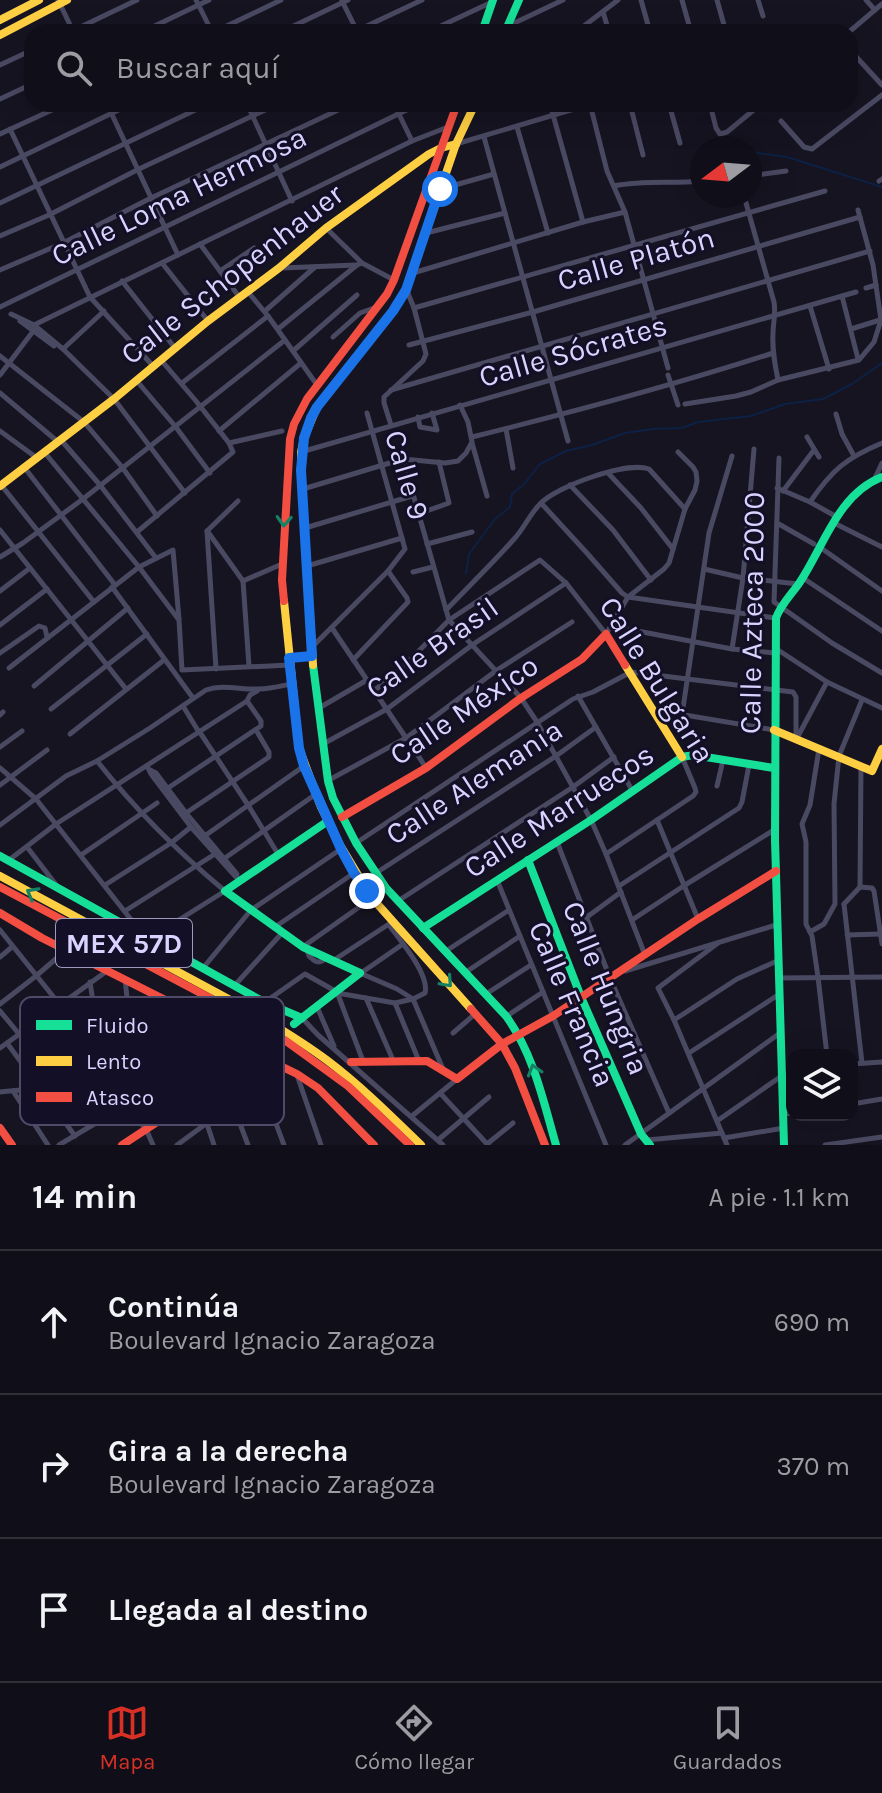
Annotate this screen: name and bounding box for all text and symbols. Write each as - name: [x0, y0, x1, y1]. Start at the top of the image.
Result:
- search box: [24, 24, 858, 112]
- icon: search: [52, 46, 96, 90]
- text: Buscar aquí: [116, 50, 280, 86]
- street label: Calle Loma Hermosa: [46, 119, 312, 273]
- north arrow: [690, 136, 762, 208]
- route start: [422, 171, 458, 207]
- street label: Calle Schopenhauer: [114, 176, 351, 372]
- street label: Calle Platón: [553, 219, 719, 299]
- street label: Calle Sócrates: [475, 307, 671, 395]
- street label: Calle 9: [377, 426, 437, 524]
- street label: Calle Azteca 2000: [732, 492, 772, 734]
- one-way arrow: [276, 515, 293, 528]
- street label: Calle Brasil: [359, 589, 505, 707]
- street label: Calle Bulgaria: [592, 590, 722, 770]
- street label: Calle México: [383, 647, 545, 773]
- street label: Calle Alemania: [379, 712, 569, 852]
- street label: Calle Marruecos: [457, 736, 661, 886]
- route end: [349, 873, 385, 909]
- one-way arrow: [26, 888, 40, 903]
- street label: Calle Hungria: [555, 896, 657, 1080]
- street label: Calle Francia: [521, 916, 623, 1092]
- road number: MEX 57D: [56, 919, 192, 967]
- one-way arrow: [437, 972, 451, 987]
- legend: [20, 997, 284, 1125]
- text: Fluido: [86, 1013, 149, 1039]
- text: Lento: [86, 1049, 141, 1075]
- map controls: [786, 1049, 858, 1121]
- button: layers: [786, 1049, 858, 1121]
- one-way arrow: [527, 1064, 543, 1078]
- text: Atasco: [86, 1085, 154, 1111]
- text: 14 min: [32, 1177, 138, 1217]
- text: A pie · 1.1 km: [709, 1182, 850, 1213]
- text: Continúa: [108, 1289, 239, 1325]
- icon: ahead: [32, 1300, 76, 1344]
- text: 690 m: [774, 1307, 850, 1338]
- text: Boulevard Ignacio Zaragoza: [108, 1325, 436, 1356]
- text: Gira a la derecha: [108, 1433, 349, 1469]
- icon: right: [32, 1444, 76, 1488]
- text: 370 m: [777, 1451, 850, 1482]
- text: Boulevard Ignacio Zaragoza: [108, 1469, 436, 1500]
- icon: arrive: [32, 1588, 76, 1632]
- text: Llegada al destino: [108, 1592, 368, 1628]
- tab: Mapa: [100, 1701, 155, 1775]
- tab: Cómo llegar: [354, 1701, 474, 1775]
- tab: Guardados: [673, 1701, 782, 1775]

